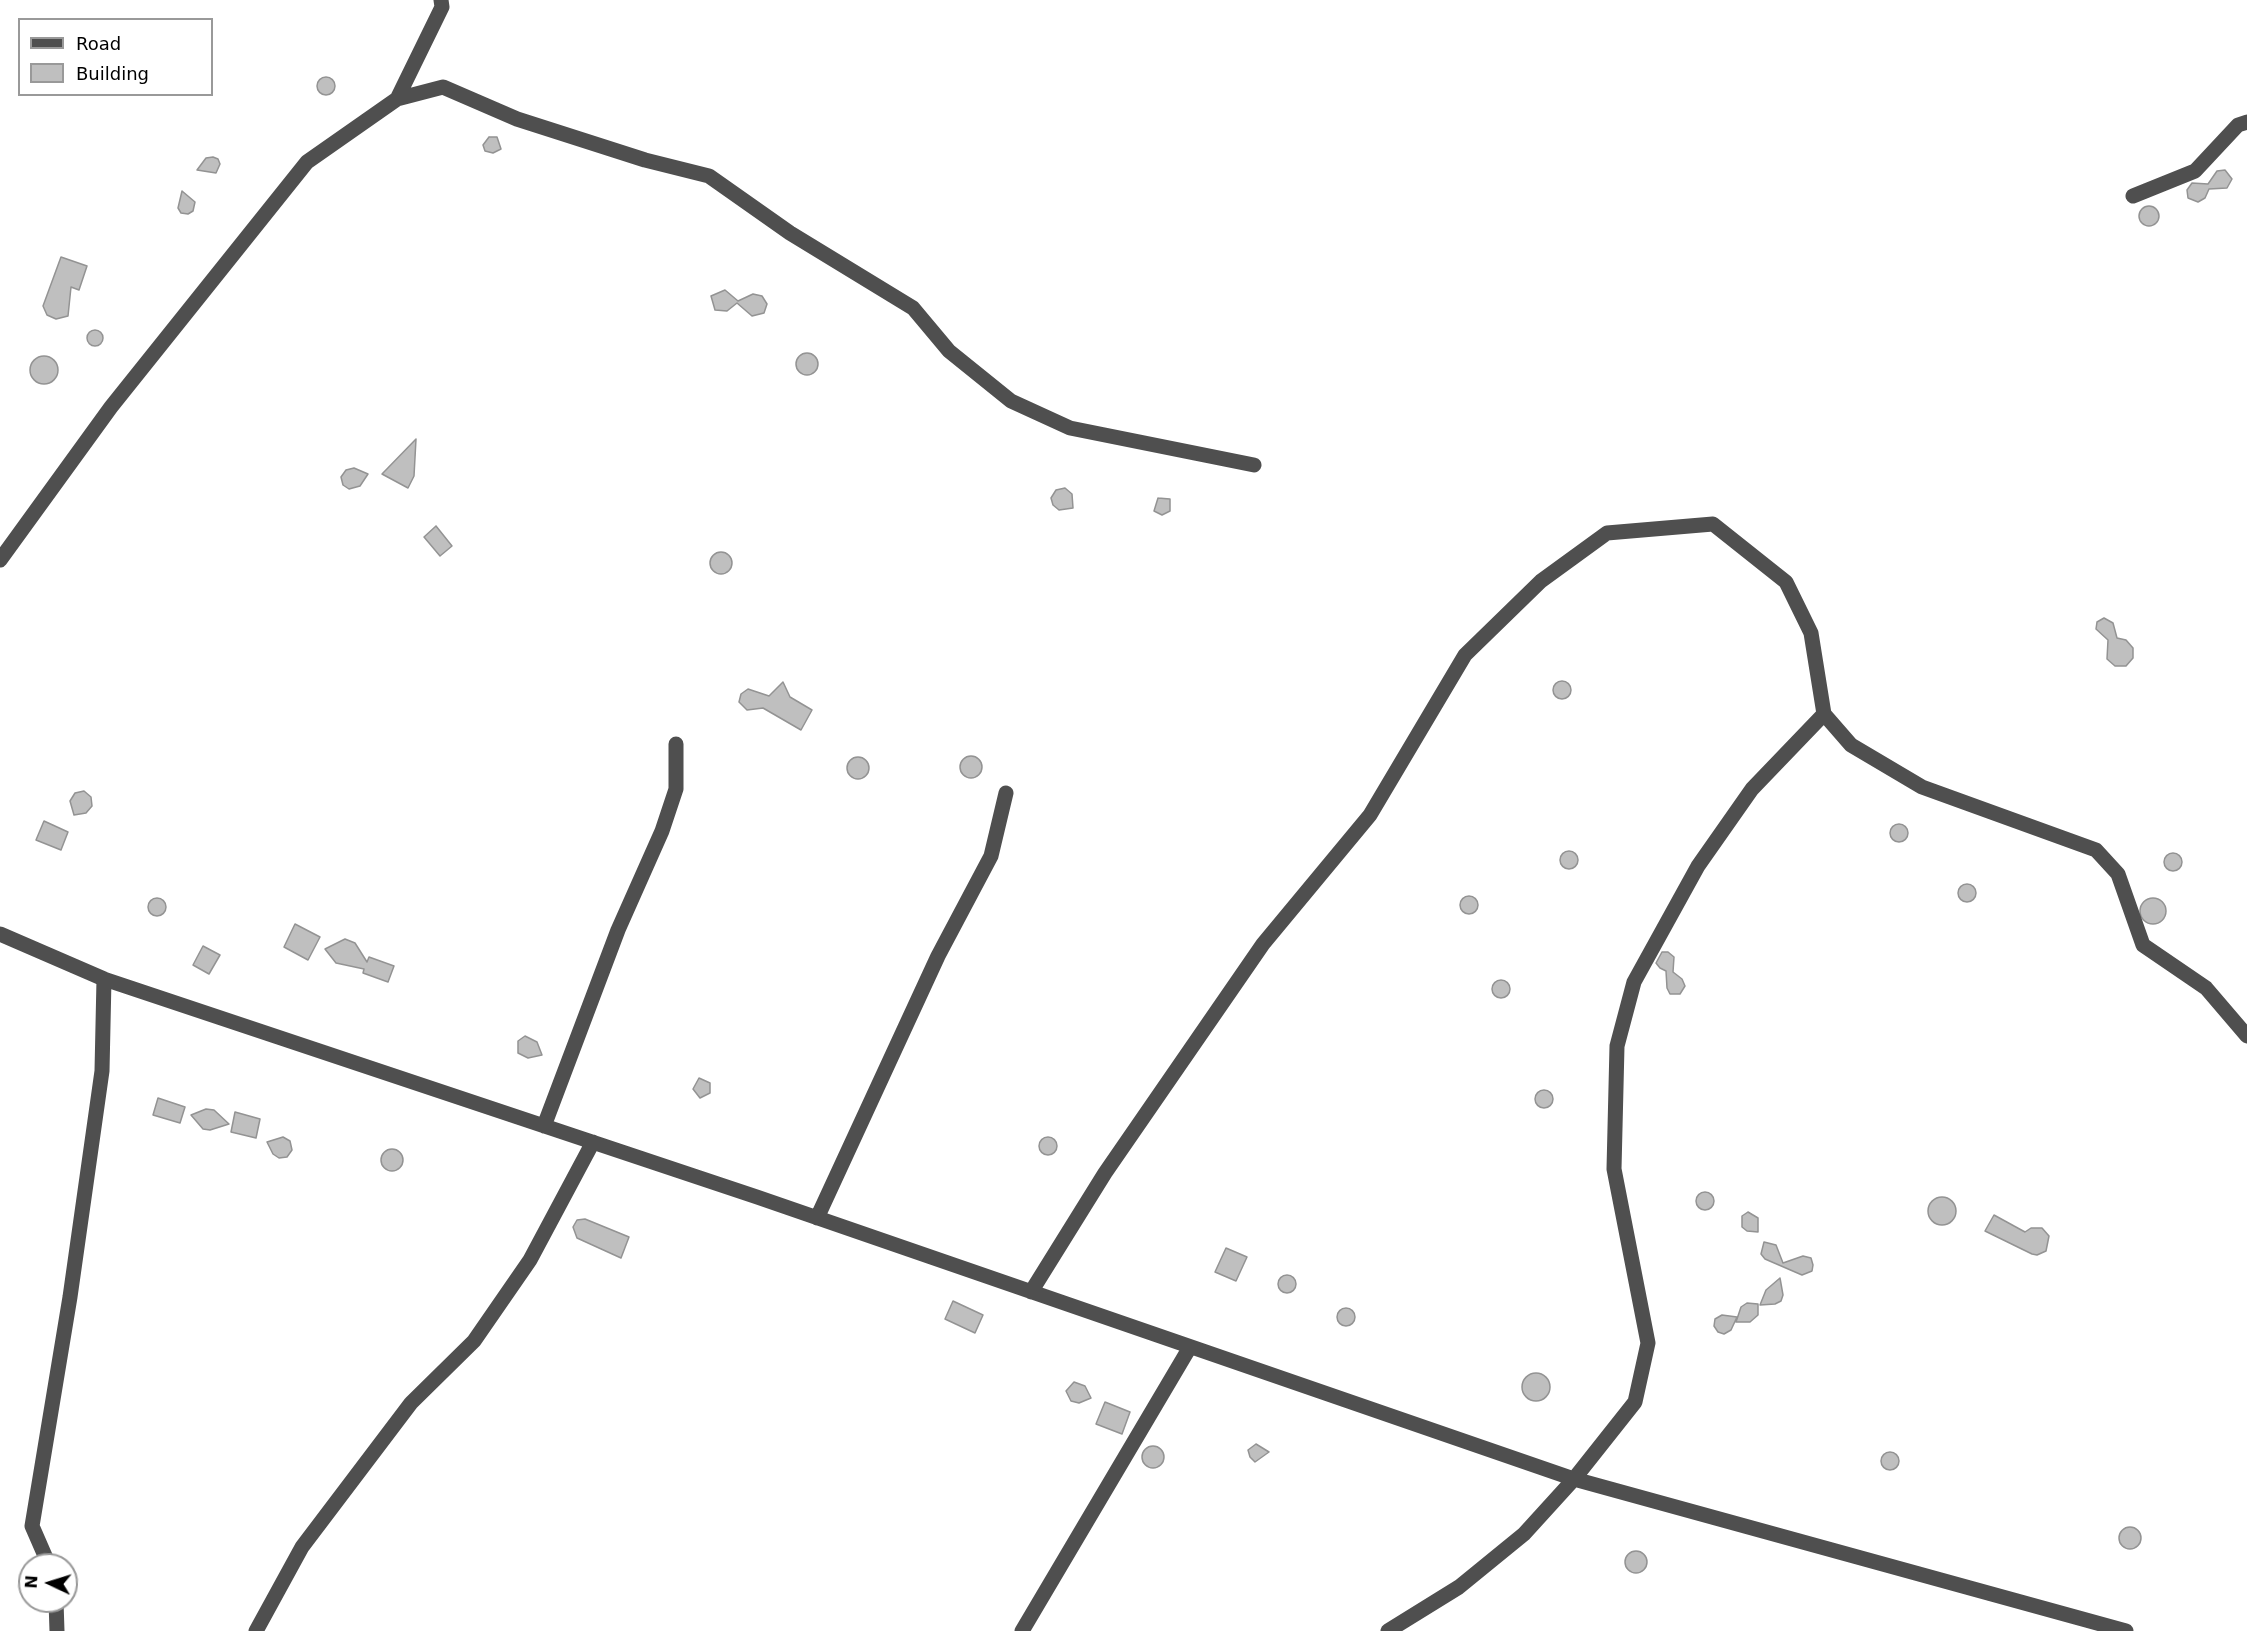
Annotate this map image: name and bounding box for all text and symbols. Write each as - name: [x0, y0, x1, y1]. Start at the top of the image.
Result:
- legend: [18, 18, 213, 96]
- text: Road: [76, 33, 121, 54]
- text: Building: [76, 63, 149, 84]
- north arrow: [18, 1553, 78, 1613]
- text: N: [22, 1575, 41, 1589]

